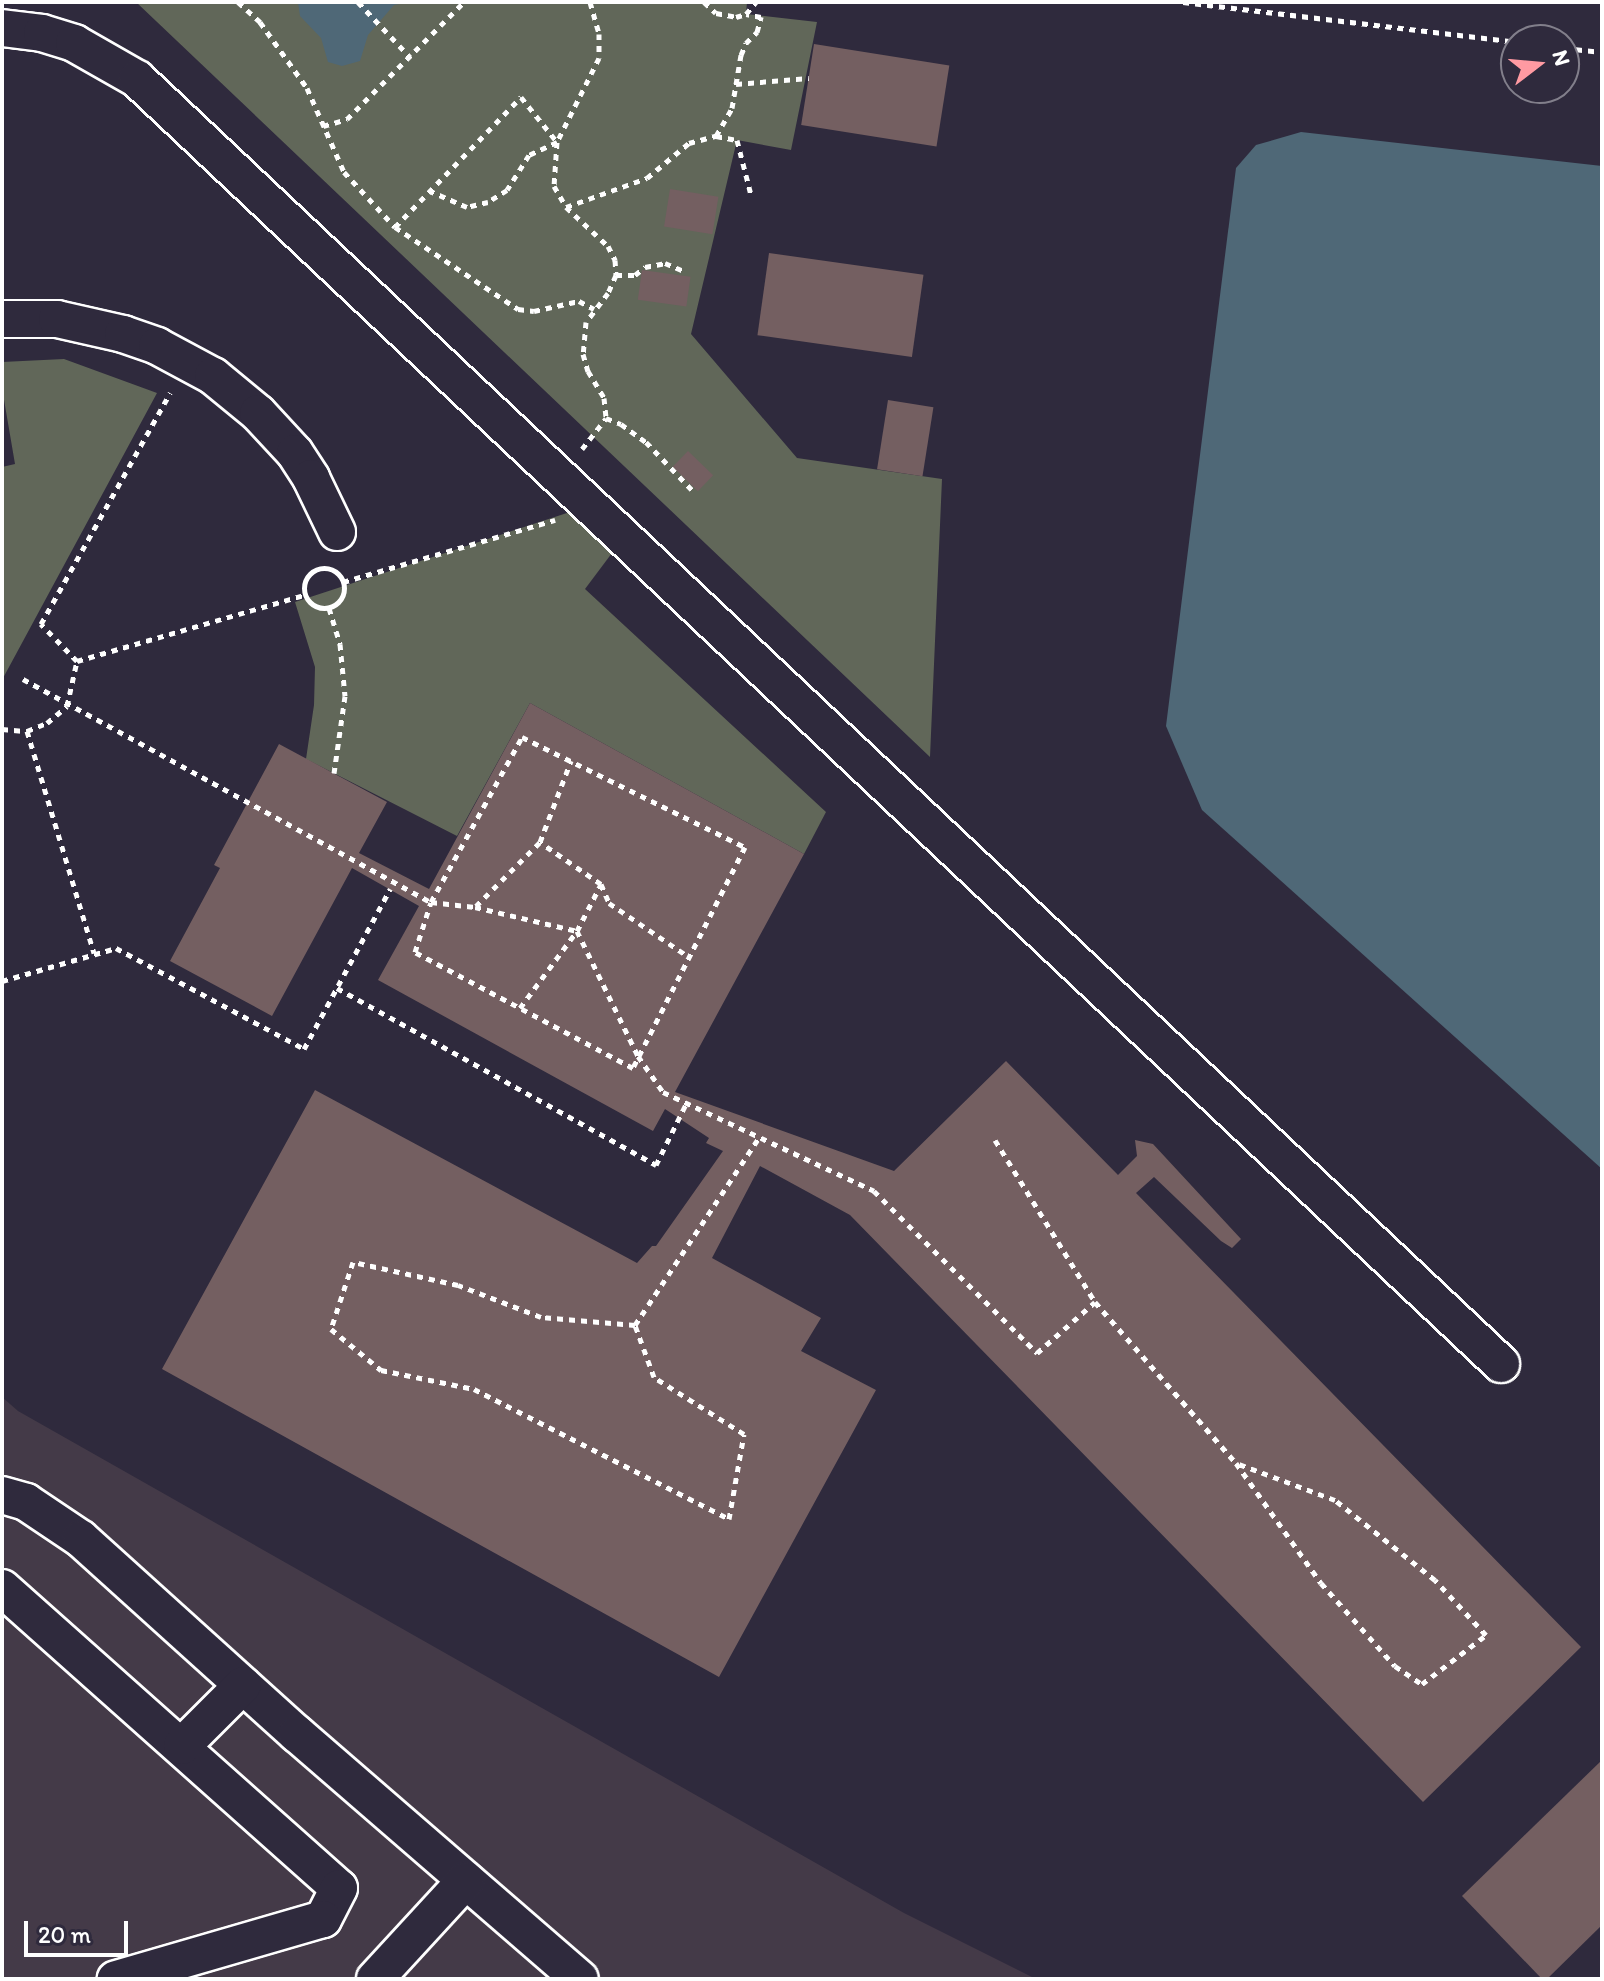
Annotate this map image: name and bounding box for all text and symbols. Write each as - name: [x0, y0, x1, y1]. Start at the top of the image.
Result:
- north arrow: [1500, 24, 1580, 104]
- text: N: [1547, 47, 1577, 69]
- scale bar: [28, 1905, 132, 1955]
- text: 20 m: [38, 1920, 91, 1949]

